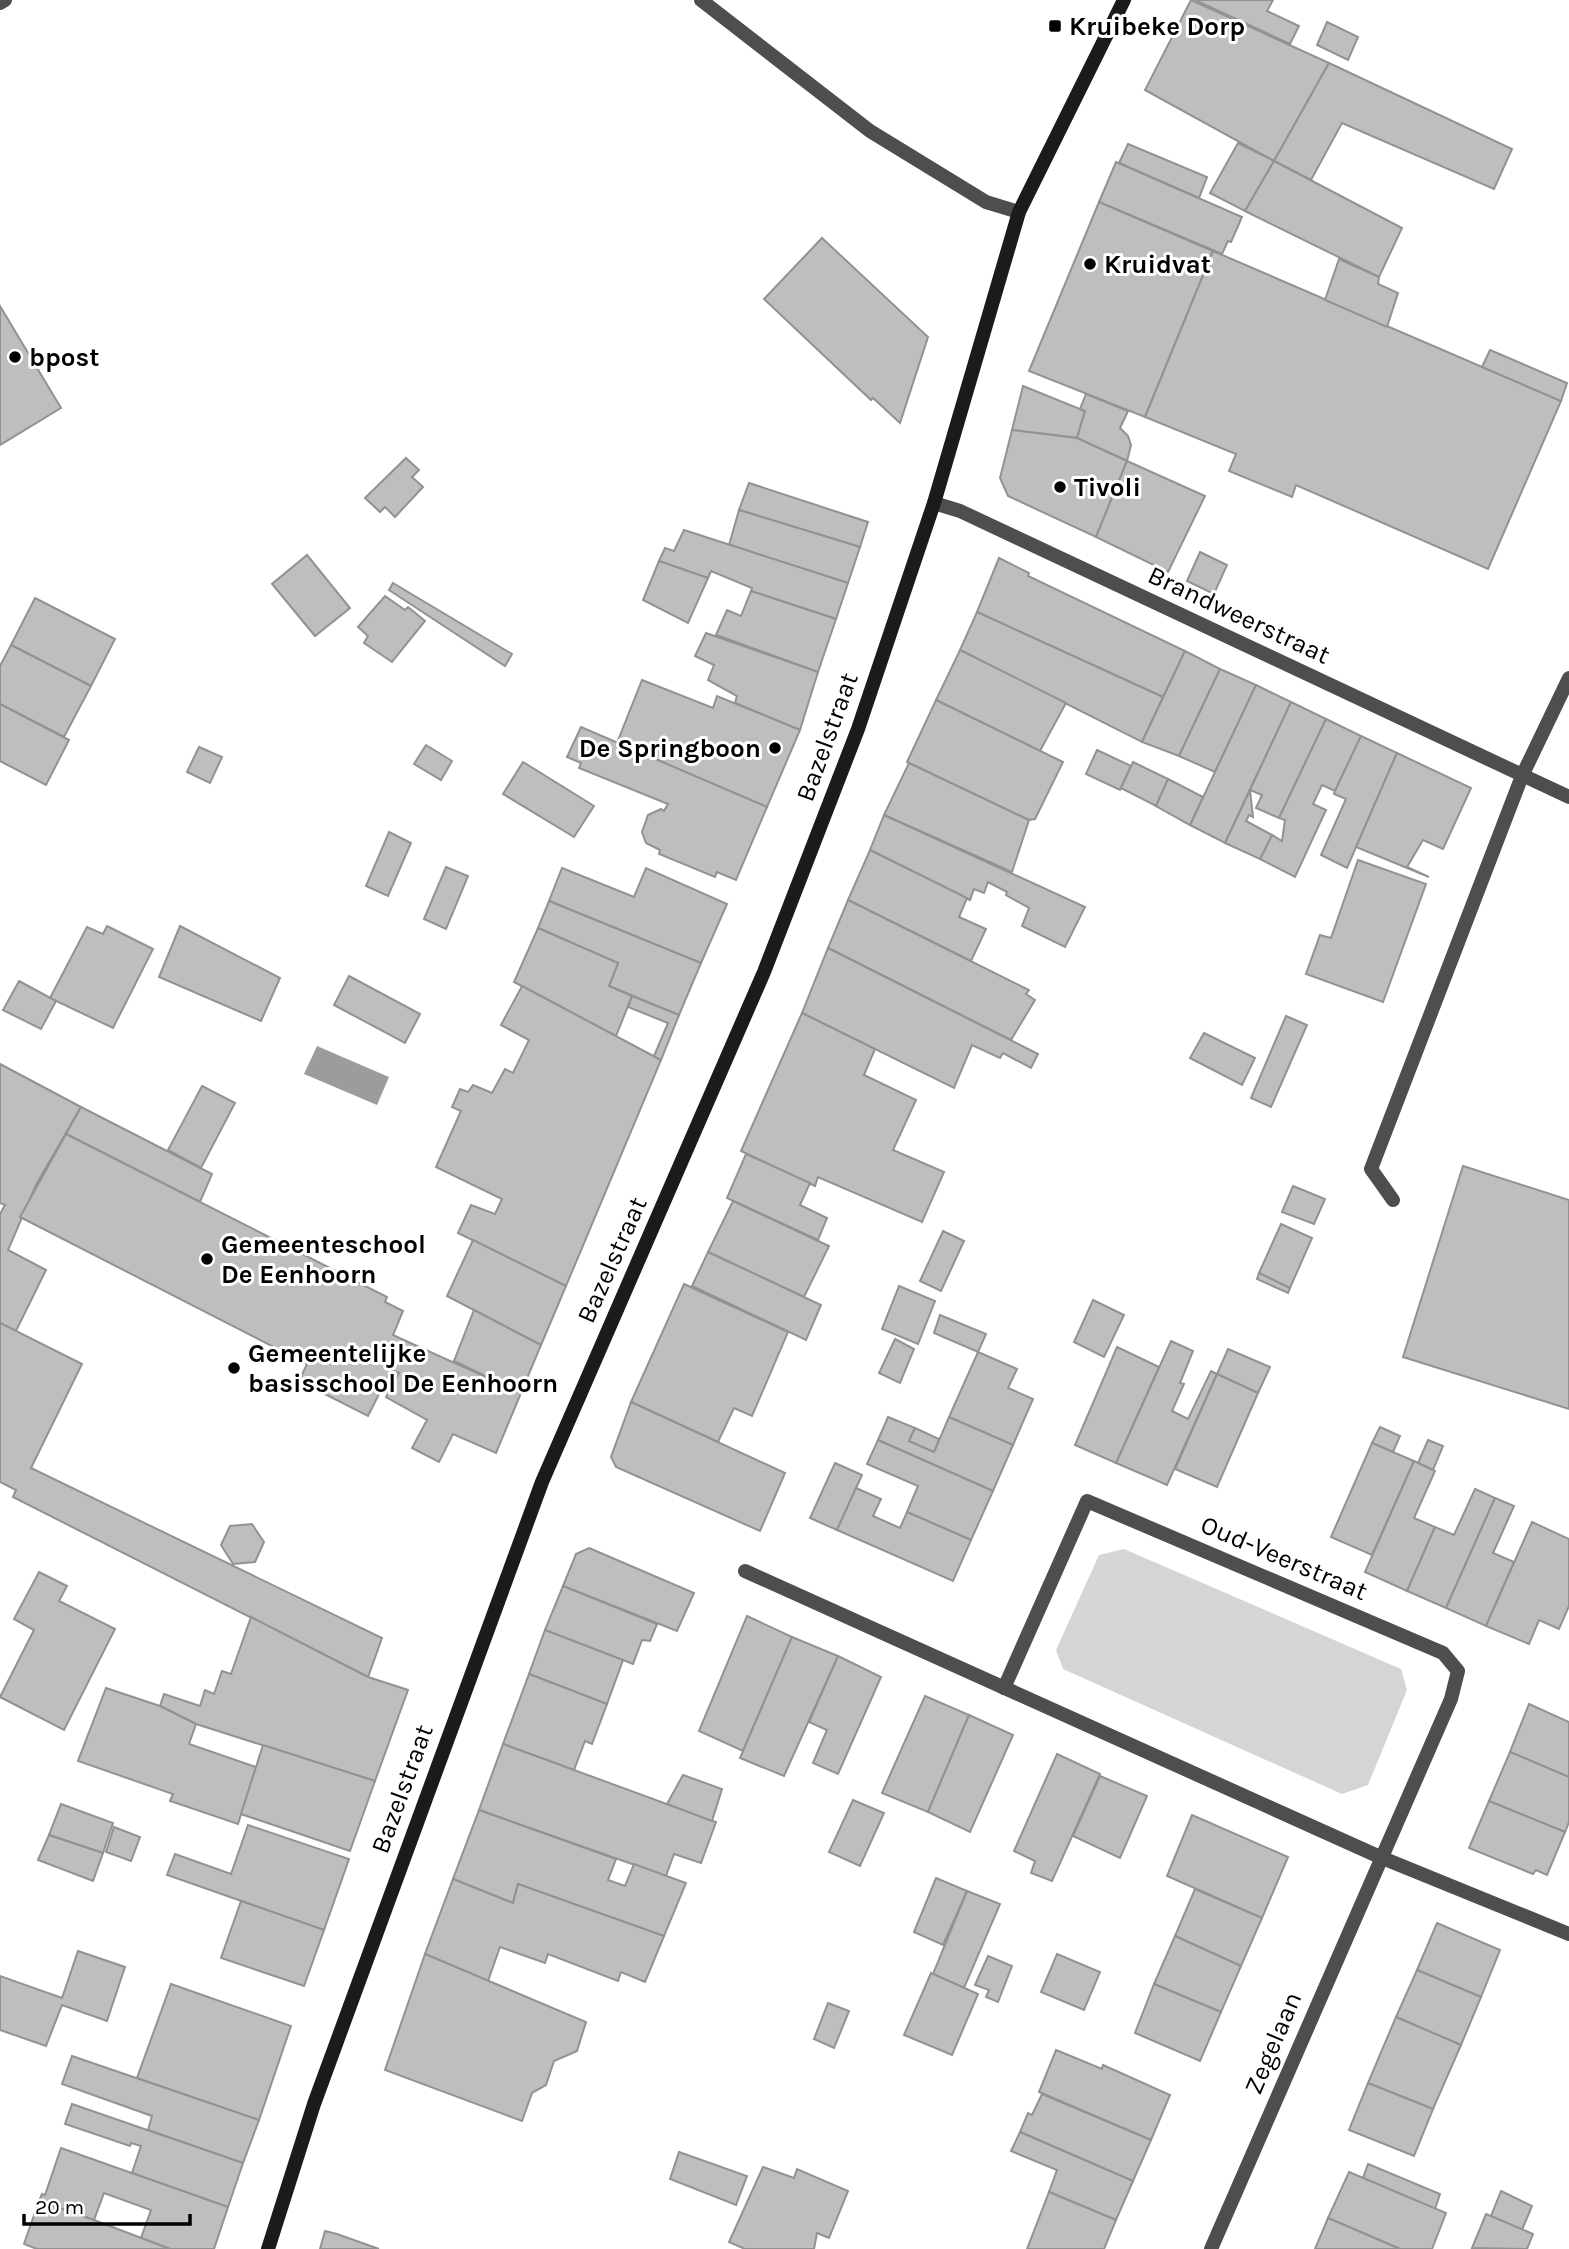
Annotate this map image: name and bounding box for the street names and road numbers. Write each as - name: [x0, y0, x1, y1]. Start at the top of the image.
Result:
- street label: Brandweerstraat: [1143, 559, 1335, 671]
- street label: Bazelstraat: [789, 668, 865, 806]
- street label: Bazelstraat: [570, 1192, 654, 1328]
- street label: Oud-Veerstraat: [1196, 1509, 1372, 1607]
- street label: Bazelstraat: [364, 1720, 440, 1858]
- street label: Zegelaan: [1238, 1987, 1308, 2099]

